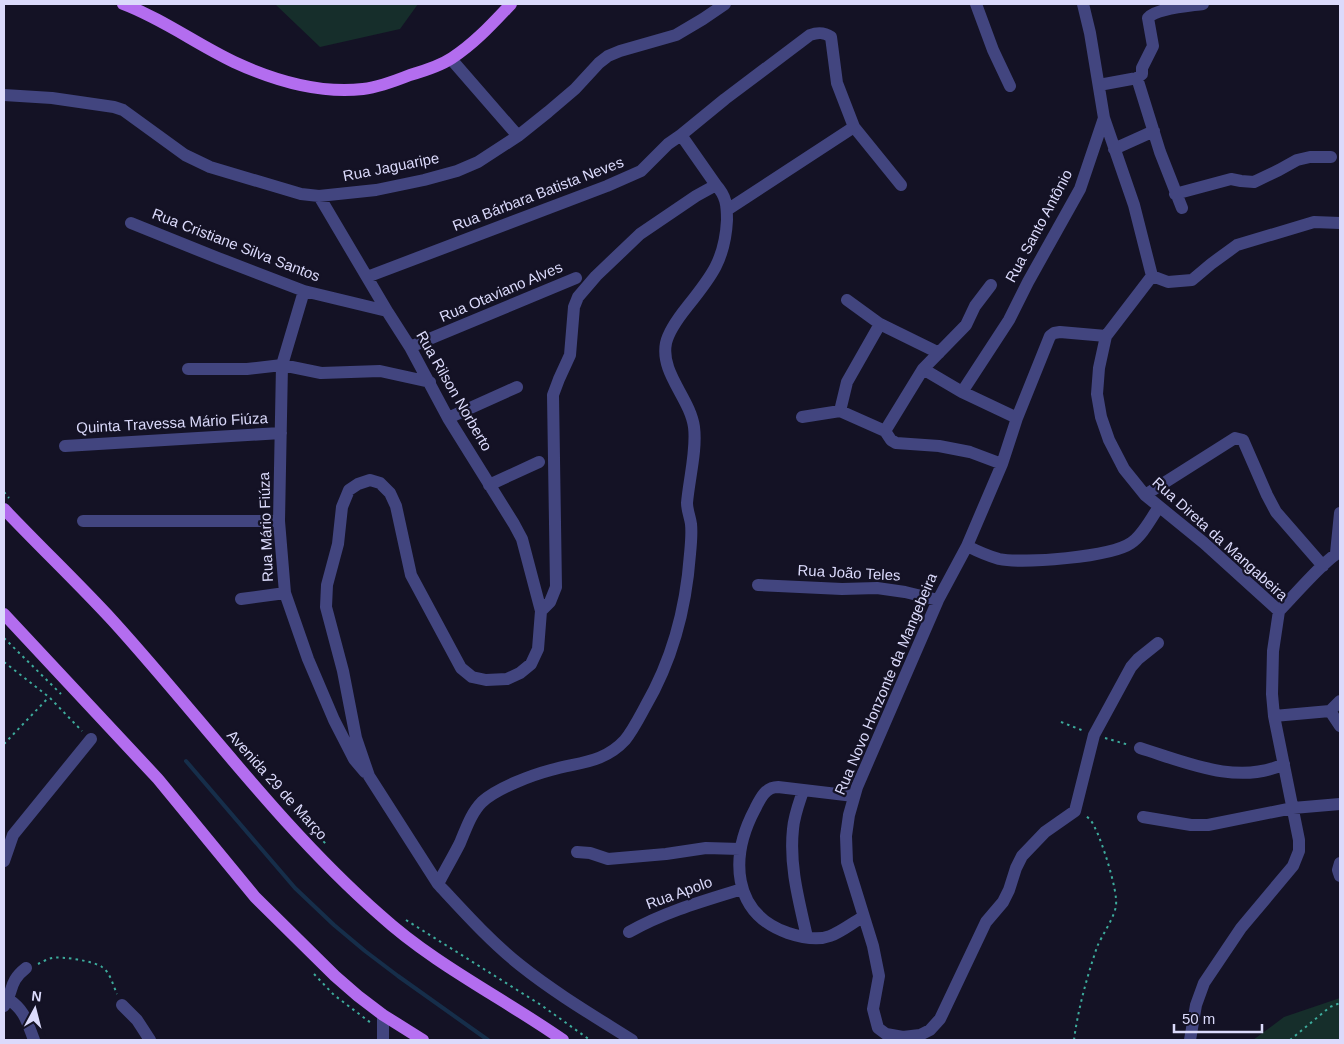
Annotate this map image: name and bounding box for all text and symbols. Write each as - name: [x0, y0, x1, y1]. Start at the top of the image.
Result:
- street label: Rua Jaguaripe: [341, 149, 440, 184]
- street label: Rua Bárbara Batista Neves: [450, 153, 626, 234]
- street label: Rua Santo Antônio: [1002, 167, 1075, 285]
- street label: Rua Cristiane Silva Santos: [150, 205, 323, 284]
- street label: Rua Otaviano Alves: [437, 258, 565, 325]
- street label: Rua Rilson Norberto: [413, 328, 496, 454]
- street label: Quinta Travessa Mário Fiúza: [76, 409, 269, 436]
- street label: Rua Mário Fiúza: [255, 471, 276, 582]
- street label: Rua Direta da Mangabeira: [1149, 473, 1292, 604]
- street label: Rua João Teles: [797, 561, 901, 584]
- street label: Rua Novo Honzonte da Mangebeira: [831, 570, 940, 797]
- street label: Avenida 29 de Março: [224, 726, 331, 843]
- street label: Rua Apolo: [643, 873, 714, 912]
- north arrow: [10, 984, 60, 1034]
- text: N: [31, 988, 43, 1005]
- scale bar: [1174, 1002, 1262, 1034]
- text: 50 m: [1182, 1010, 1215, 1027]

